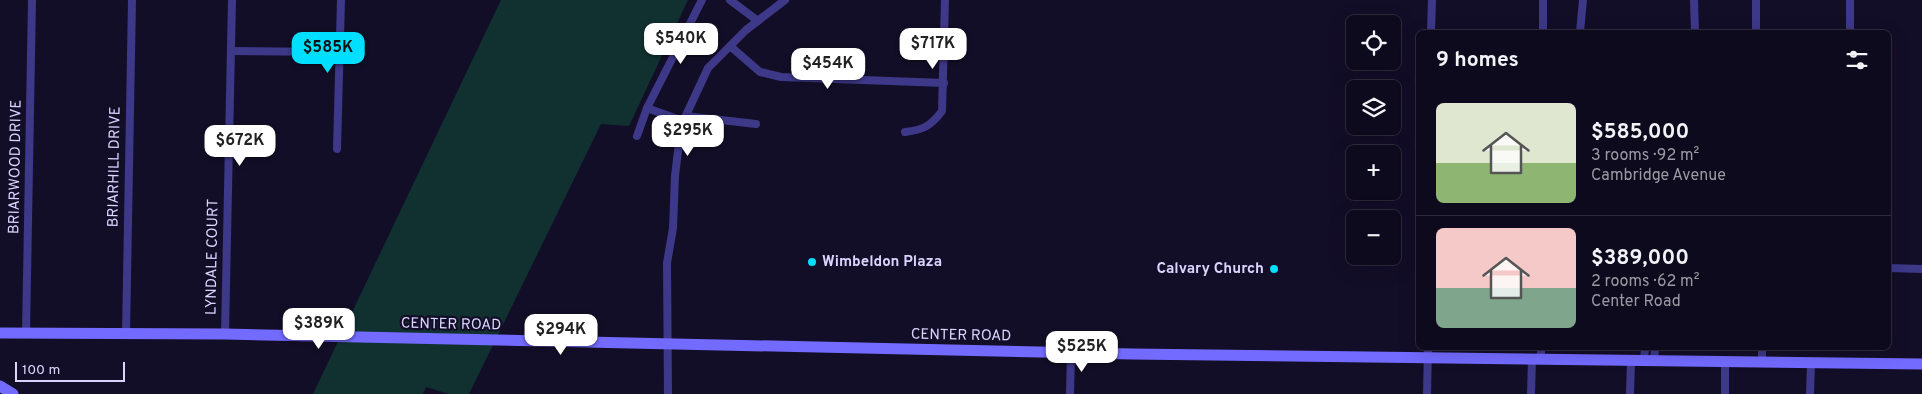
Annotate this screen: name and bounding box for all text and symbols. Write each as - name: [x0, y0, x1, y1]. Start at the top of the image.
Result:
- map controls: [1346, 15, 1401, 265]
- button: locate: [1346, 15, 1401, 70]
- pin: $540K: [646, 22, 716, 65]
- pin: $717K: [898, 28, 968, 70]
- text: $540K: [655, 29, 707, 49]
- pin: $585K: [293, 32, 363, 74]
- text: $717K: [911, 34, 955, 54]
- text: $585K: [303, 38, 353, 58]
- icon: filters: [1843, 46, 1871, 74]
- text: 9 homes: [1436, 47, 1519, 74]
- pin: $454K: [793, 48, 863, 90]
- text: $454K: [802, 54, 854, 74]
- button: layers: [1346, 80, 1401, 135]
- street label: BRIARWOOD DRIVE: [5, 100, 27, 234]
- street label: BRIARHILL DRIVE: [104, 106, 126, 228]
- pin: $295K: [653, 114, 723, 157]
- text: $585,000: [1591, 119, 1689, 146]
- text: $295K: [663, 121, 713, 141]
- icon: home: [1476, 123, 1536, 183]
- pin: $672K: [205, 124, 275, 167]
- text: $672K: [216, 131, 264, 151]
- button: +: [1346, 145, 1401, 200]
- text: 3 rooms · 92 m²: [1591, 146, 1699, 166]
- text: Cambridge Avenue: [1591, 166, 1726, 186]
- street label: LYNDALE COURT: [202, 199, 224, 315]
- button: −: [1346, 210, 1401, 265]
- text: $389,000: [1591, 245, 1689, 272]
- icon: home: [1476, 248, 1536, 308]
- place label: Wimbeldon Plaza: [822, 253, 942, 272]
- marker: Wimbeldon Plaza: [806, 256, 818, 268]
- place label: Calvary Church: [1156, 260, 1264, 279]
- marker: Calvary Church: [1268, 263, 1280, 275]
- text: 2 rooms · 62 m²: [1591, 272, 1699, 292]
- text: Center Road: [1591, 292, 1681, 312]
- pin: $389K: [284, 308, 354, 350]
- text: $389K: [294, 314, 344, 334]
- pin: $294K: [526, 314, 596, 356]
- street label: CENTER ROAD: [401, 315, 501, 335]
- text: $294K: [536, 320, 586, 340]
- street label: CENTER ROAD: [911, 326, 1011, 346]
- pin: $525K: [1047, 330, 1117, 373]
- text: $525K: [1057, 337, 1107, 357]
- scale bar: [15, 359, 125, 382]
- text: 100 m: [22, 362, 60, 379]

